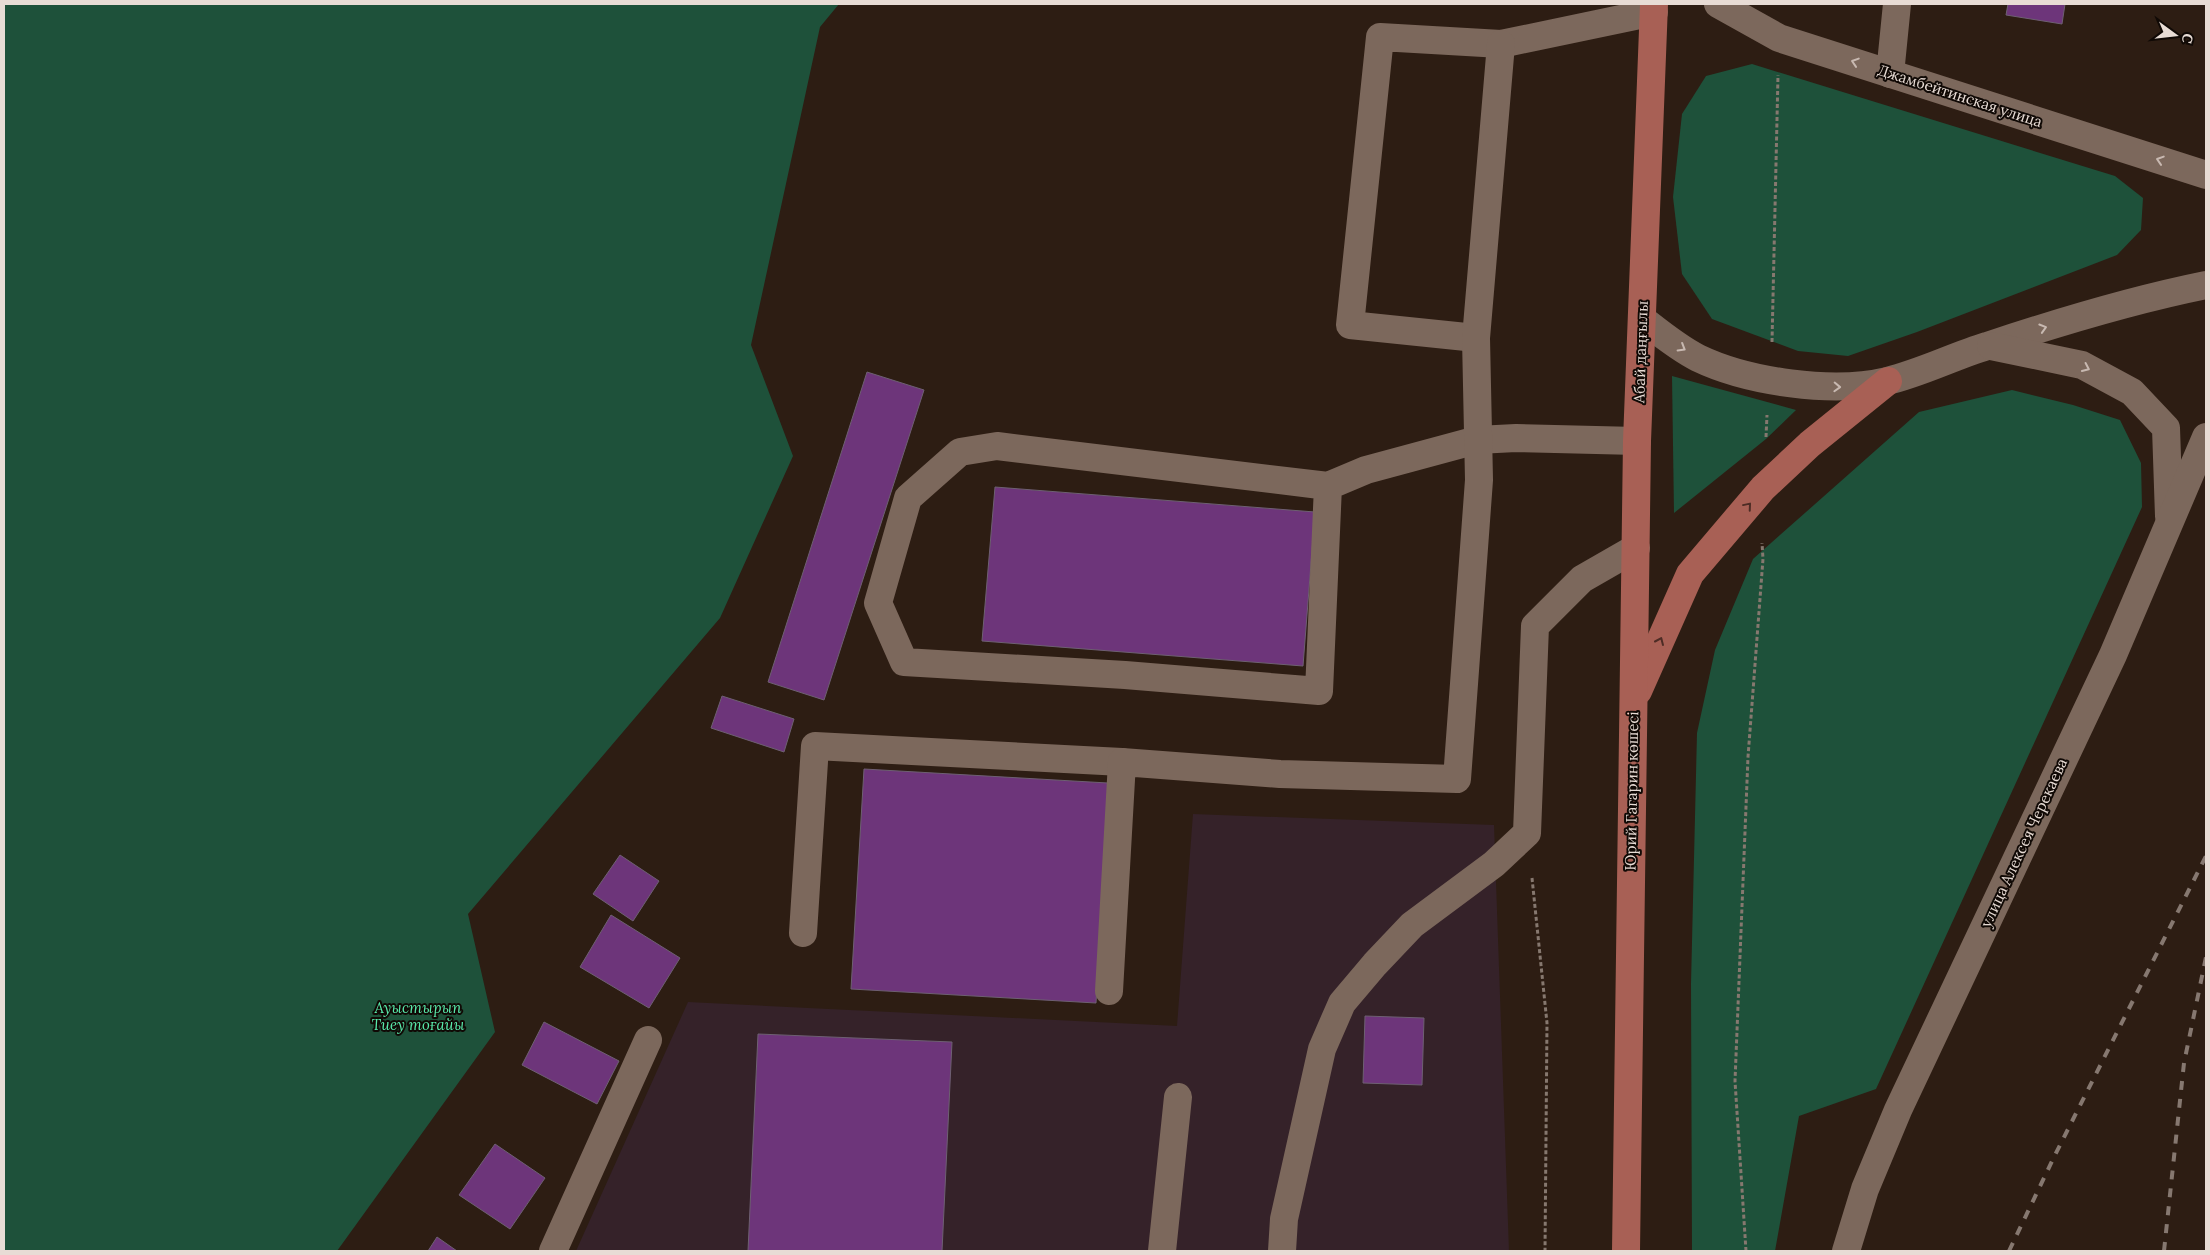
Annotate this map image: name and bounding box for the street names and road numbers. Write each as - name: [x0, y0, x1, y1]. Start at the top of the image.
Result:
- street label: Джамбейтинская улица: [1876, 60, 2045, 131]
- street label: Абай даңғылы: [1629, 300, 1652, 404]
- street label: Юрий Гагарин көшесі: [1621, 711, 1642, 871]
- street label: улица Алексея Черекаева: [1976, 755, 2071, 930]

